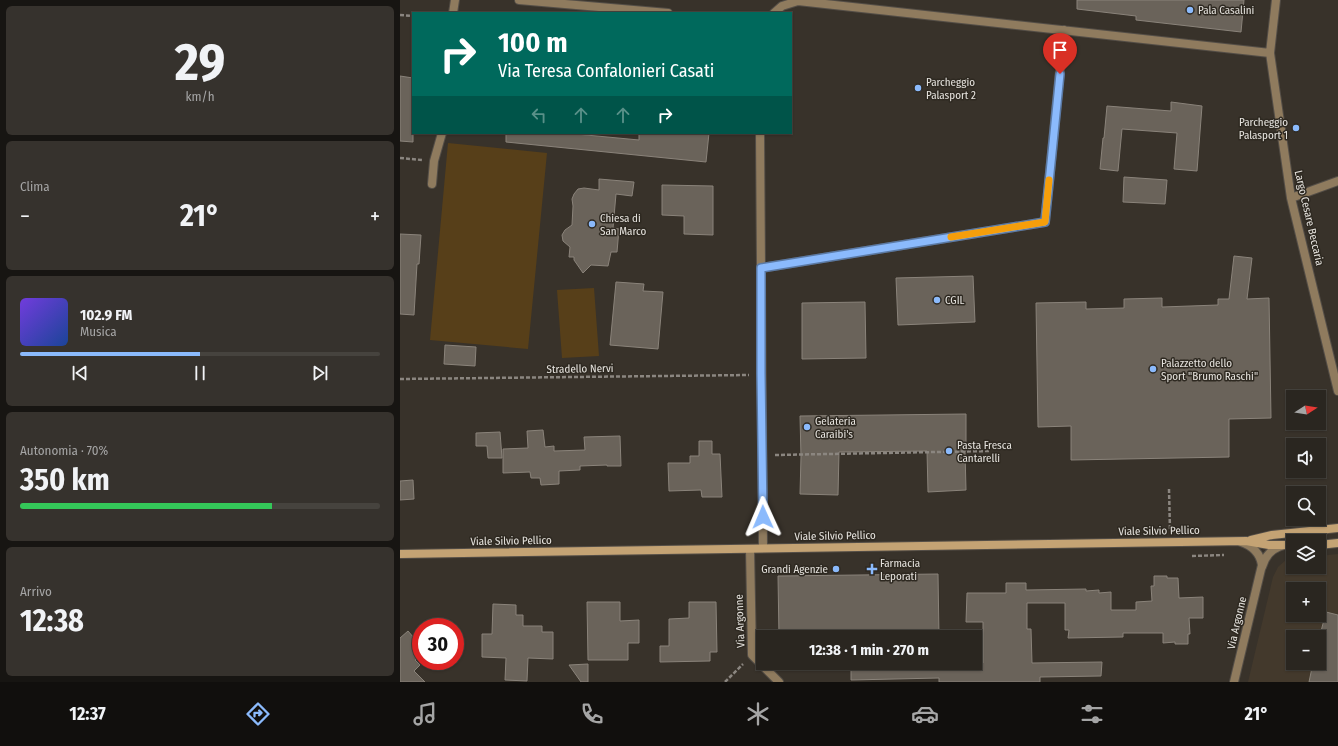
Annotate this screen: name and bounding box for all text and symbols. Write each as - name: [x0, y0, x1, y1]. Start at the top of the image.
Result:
- place label: Pala Casalini: [1198, 4, 1254, 17]
- marker: Pala Casalini: [1185, 5, 1195, 15]
- text: 100 m: [498, 26, 568, 59]
- icon: right: [432, 28, 484, 80]
- text: 29: [175, 31, 225, 94]
- pin: [1043, 33, 1077, 74]
- icon: arrive: [1049, 39, 1071, 61]
- text: Via Teresa Confalonieri Casati: [498, 60, 714, 82]
- place label: Parcheggio Palasport 2: [926, 76, 976, 102]
- marker: Parcheggio Palasport 2: [913, 83, 923, 93]
- text: km/h: [186, 89, 215, 104]
- icon: left: [528, 104, 550, 126]
- icon: ahead: [570, 104, 592, 126]
- icon: ahead: [612, 104, 634, 126]
- icon: right: [654, 104, 676, 126]
- place label: Parcheggio Palasport 1: [1239, 116, 1288, 142]
- marker: Parcheggio Palasport 1: [1291, 123, 1301, 133]
- street label: Largo Cesare Beccaria: [1292, 169, 1326, 267]
- text: Clima: [20, 179, 50, 194]
- text: 21°: [180, 198, 220, 234]
- text: −: [20, 203, 30, 230]
- text: +: [370, 203, 380, 230]
- place label: Chiesa di San Marco: [600, 212, 646, 238]
- marker: Chiesa di San Marco: [587, 219, 597, 229]
- place label: CGIL: [945, 294, 965, 307]
- marker: CGIL: [932, 295, 942, 305]
- text: 102.9 FM: [80, 306, 132, 324]
- text: Musica: [80, 324, 117, 339]
- place label: Palazzetto dello Sport "Brumo Raschi": [1161, 357, 1258, 383]
- icon: previous: [69, 362, 91, 384]
- icon: pause: [189, 362, 211, 384]
- icon: next: [309, 362, 331, 384]
- street label: Stradello Nervi: [546, 362, 614, 376]
- marker: Palazzetto dello Sport "Brumo Raschi": [1148, 364, 1158, 374]
- north arrow: [1286, 390, 1326, 430]
- map controls: [1286, 390, 1326, 670]
- place label: Gelateria Caraibi's: [815, 415, 856, 441]
- marker: Gelateria Caraibi's: [802, 422, 812, 432]
- button: sound: [1286, 438, 1326, 478]
- place label: Pasta Fresca Cantarelli: [957, 439, 1012, 465]
- text: Autonomia · 70%: [20, 443, 108, 458]
- marker: Pasta Fresca Cantarelli: [944, 446, 954, 456]
- text: 350 km: [20, 462, 110, 498]
- button: search: [1286, 486, 1326, 526]
- position arrow: [742, 496, 784, 538]
- street label: Viale Silvio Pellico: [1118, 524, 1200, 538]
- street label: Viale Silvio Pellico: [794, 529, 876, 543]
- street label: Viale Silvio Pellico: [470, 534, 552, 548]
- button: layers: [1286, 534, 1326, 574]
- place label: Farmacia Leporati: [880, 557, 920, 583]
- place label: Grandi Agenzie: [761, 563, 828, 576]
- marker: Grandi Agenzie: [831, 564, 841, 574]
- marker: Farmacia Leporati: [867, 564, 877, 574]
- button: +: [1286, 582, 1326, 622]
- text: Arrivo: [20, 584, 52, 599]
- street label: Via Argonne: [733, 594, 747, 648]
- street label: Via Argonne: [1225, 595, 1249, 651]
- text: 12:38: [20, 603, 84, 639]
- speed limit sign: 30: [412, 618, 464, 670]
- button: −: [1286, 630, 1326, 670]
- text: 12:38 · 1 min · 270 m: [809, 641, 929, 659]
- icon: directions: [244, 700, 272, 728]
- icon: music: [411, 700, 439, 728]
- icon: phone: [578, 700, 606, 728]
- icon: climate: [744, 700, 772, 728]
- icon: car: [911, 700, 939, 728]
- icon: filters: [1078, 700, 1106, 728]
- text: 12:37: [69, 703, 106, 725]
- text: 21°: [1244, 703, 1269, 725]

